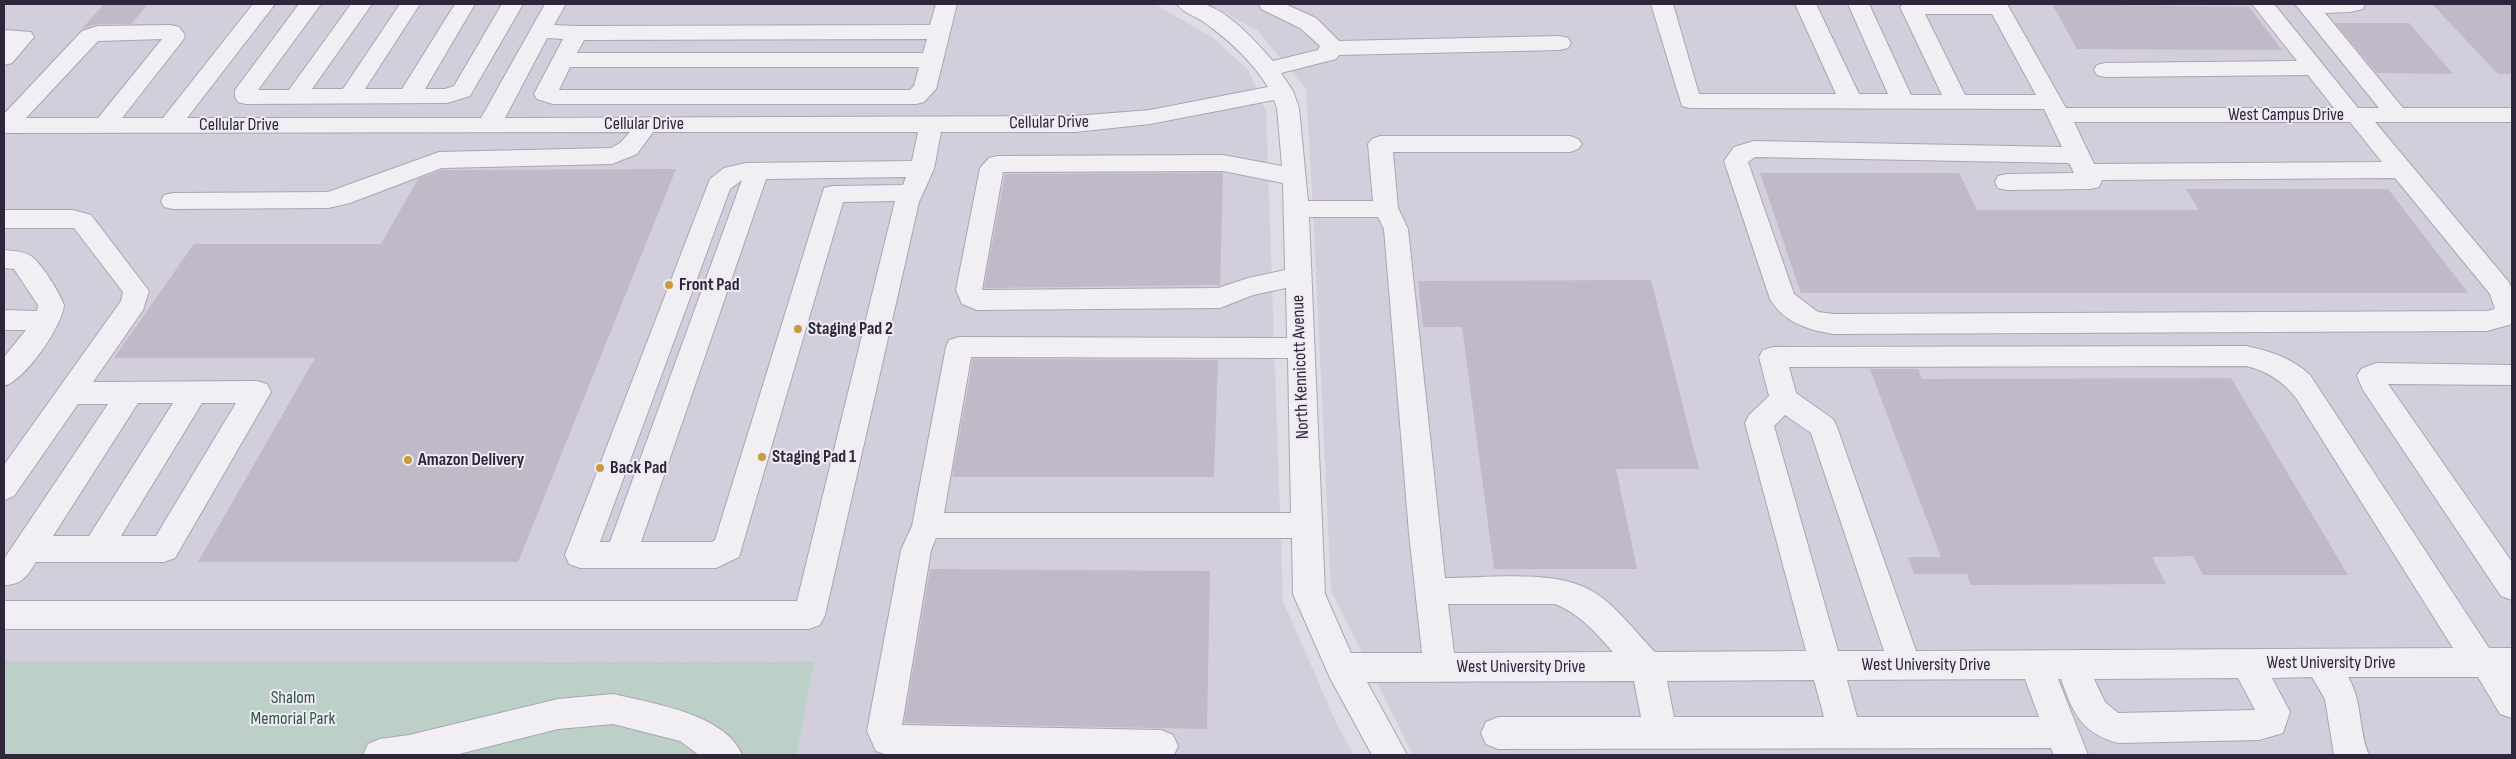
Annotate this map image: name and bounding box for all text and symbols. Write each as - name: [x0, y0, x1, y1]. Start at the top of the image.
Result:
- street label: West Campus Drive: [2228, 104, 2344, 126]
- street label: Cellular Drive: [1009, 112, 1089, 134]
- street label: Cellular Drive: [604, 113, 684, 135]
- street label: Cellular Drive: [199, 114, 279, 136]
- place label: Front Pad: [679, 274, 740, 296]
- marker: Front Pad: [663, 279, 675, 291]
- street label: North Kennicott Avenue: [1288, 294, 1314, 440]
- place label: Staging Pad 2: [808, 318, 893, 340]
- marker: Staging Pad 2: [792, 323, 804, 335]
- place label: Staging Pad 1: [772, 446, 856, 468]
- place label: Amazon Delivery: [418, 449, 524, 471]
- marker: Staging Pad 1: [756, 451, 768, 463]
- marker: Amazon Delivery: [402, 454, 414, 466]
- place label: Back Pad: [610, 457, 667, 479]
- marker: Back Pad: [594, 462, 606, 474]
- street label: West University Drive: [2267, 652, 2395, 674]
- street label: West University Drive: [1862, 654, 1990, 676]
- street label: West University Drive: [1457, 656, 1585, 678]
- park label: Shalom Memorial Park: [251, 687, 335, 730]

